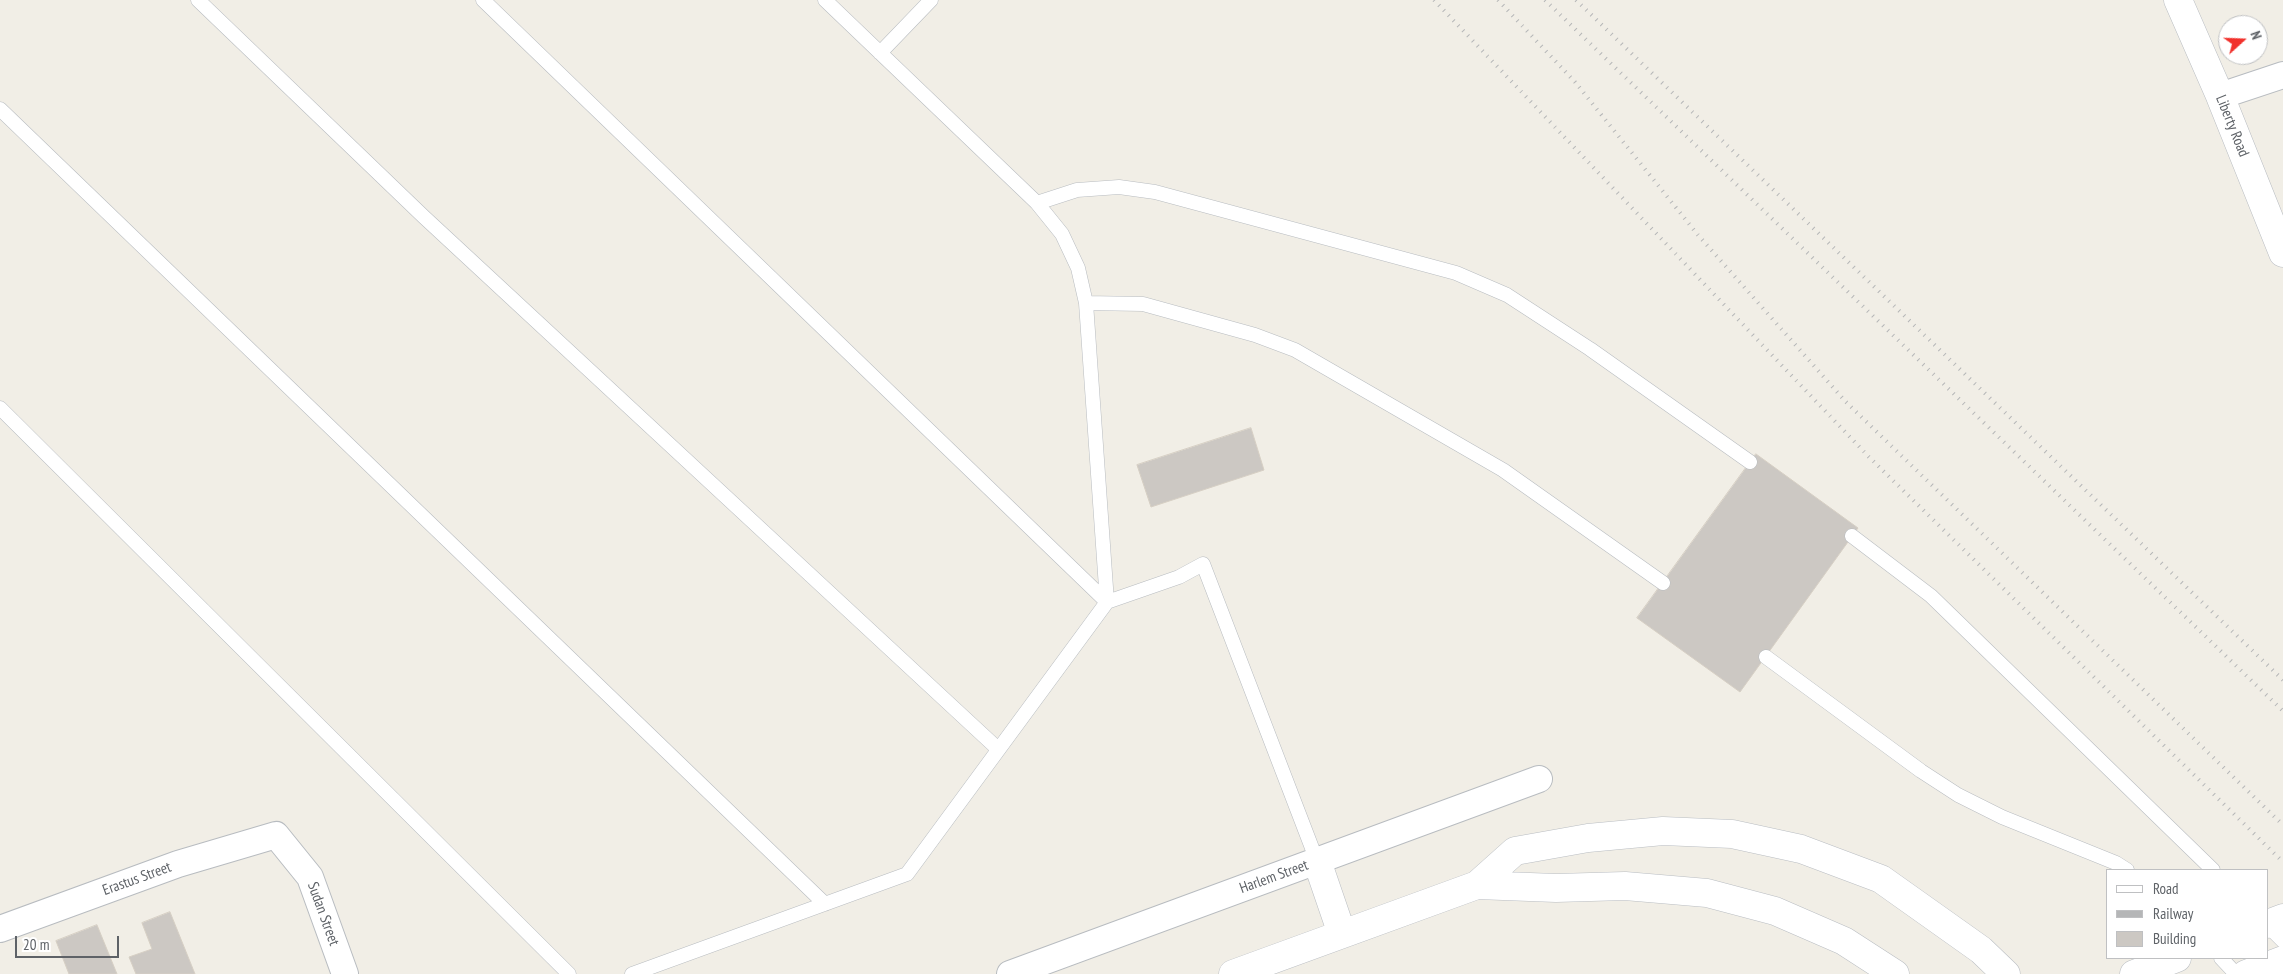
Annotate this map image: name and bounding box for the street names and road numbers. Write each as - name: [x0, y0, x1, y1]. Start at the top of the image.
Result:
- street label: Liberty Road: [2211, 92, 2253, 160]
- street label: Harlem Street: [1237, 856, 1311, 898]
- street label: Erastus Street: [100, 858, 174, 900]
- street label: Sudan Street: [303, 880, 343, 948]

